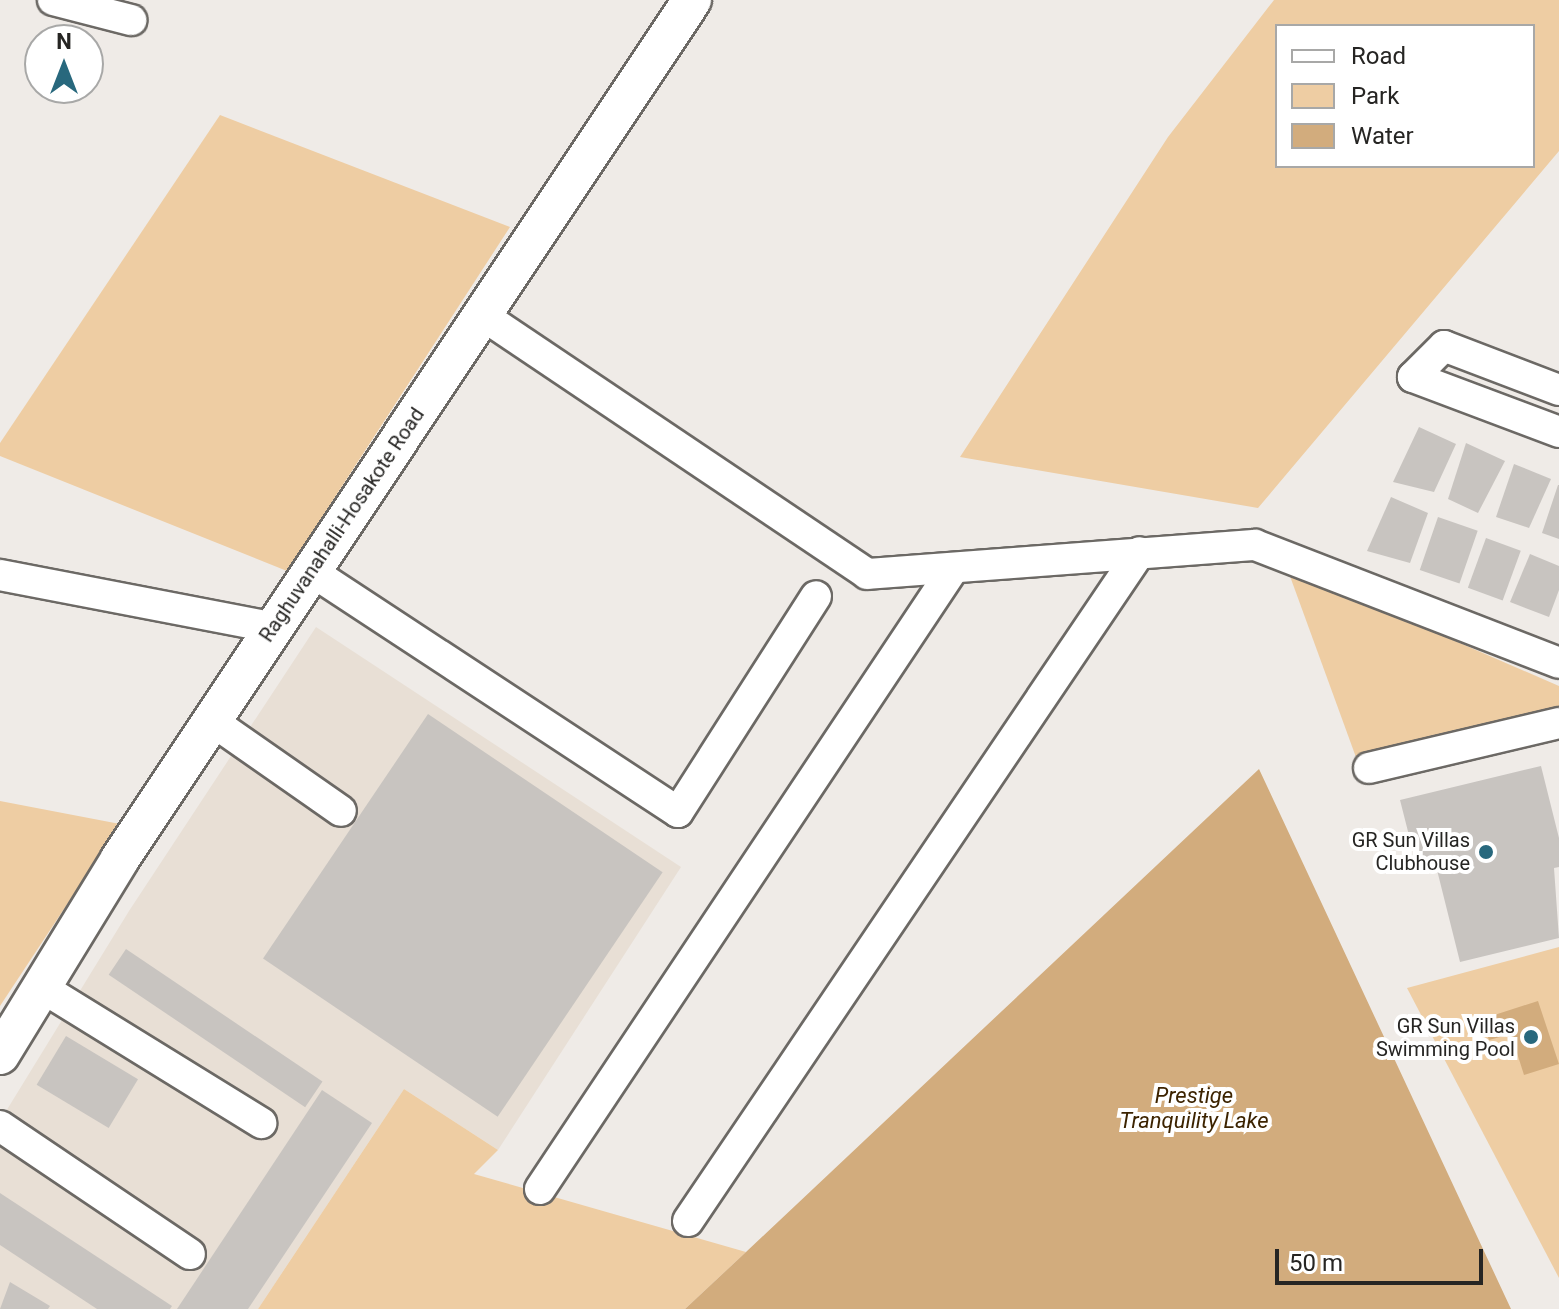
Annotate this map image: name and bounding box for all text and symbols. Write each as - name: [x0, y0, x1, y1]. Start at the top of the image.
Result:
- north arrow: [24, 24, 104, 104]
- legend: [1275, 24, 1535, 168]
- text: N: [56, 29, 72, 54]
- text: Road: [1351, 42, 1406, 70]
- text: Park: [1351, 82, 1399, 110]
- text: Water: [1351, 122, 1414, 150]
- street label: Raghuvanahalli-Hosakote Road: [255, 403, 429, 647]
- place label: GR Sun Villas Clubhouse: [1352, 828, 1470, 875]
- marker: GR Sun Villas Clubhouse: [1477, 843, 1495, 861]
- place label: GR Sun Villas Swimming Pool: [1376, 1014, 1515, 1061]
- marker: GR Sun Villas Swimming Pool: [1522, 1028, 1540, 1046]
- water label: Prestige Tranquility Lake: [1119, 1082, 1269, 1134]
- scale bar: [1279, 1233, 1487, 1283]
- text: 50 m: [1289, 1249, 1343, 1277]

